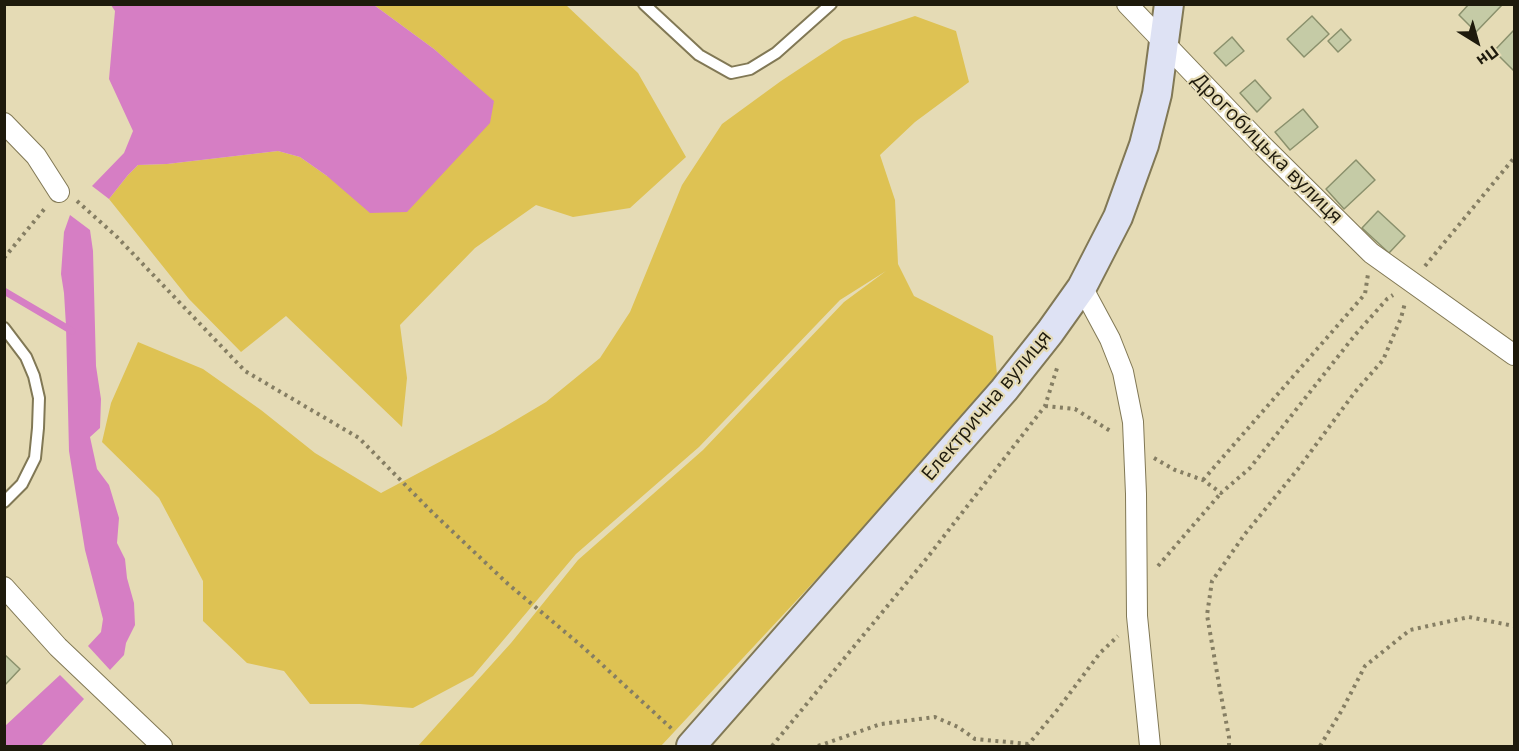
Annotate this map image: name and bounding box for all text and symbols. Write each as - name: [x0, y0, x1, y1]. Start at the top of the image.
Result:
- north arrow: [1447, 12, 1507, 72]
- text: Пн: [1472, 41, 1503, 72]
- street label: Дрогобицька вулиця: [1187, 69, 1347, 229]
- street label: Електрична вулиця: [917, 326, 1057, 486]

